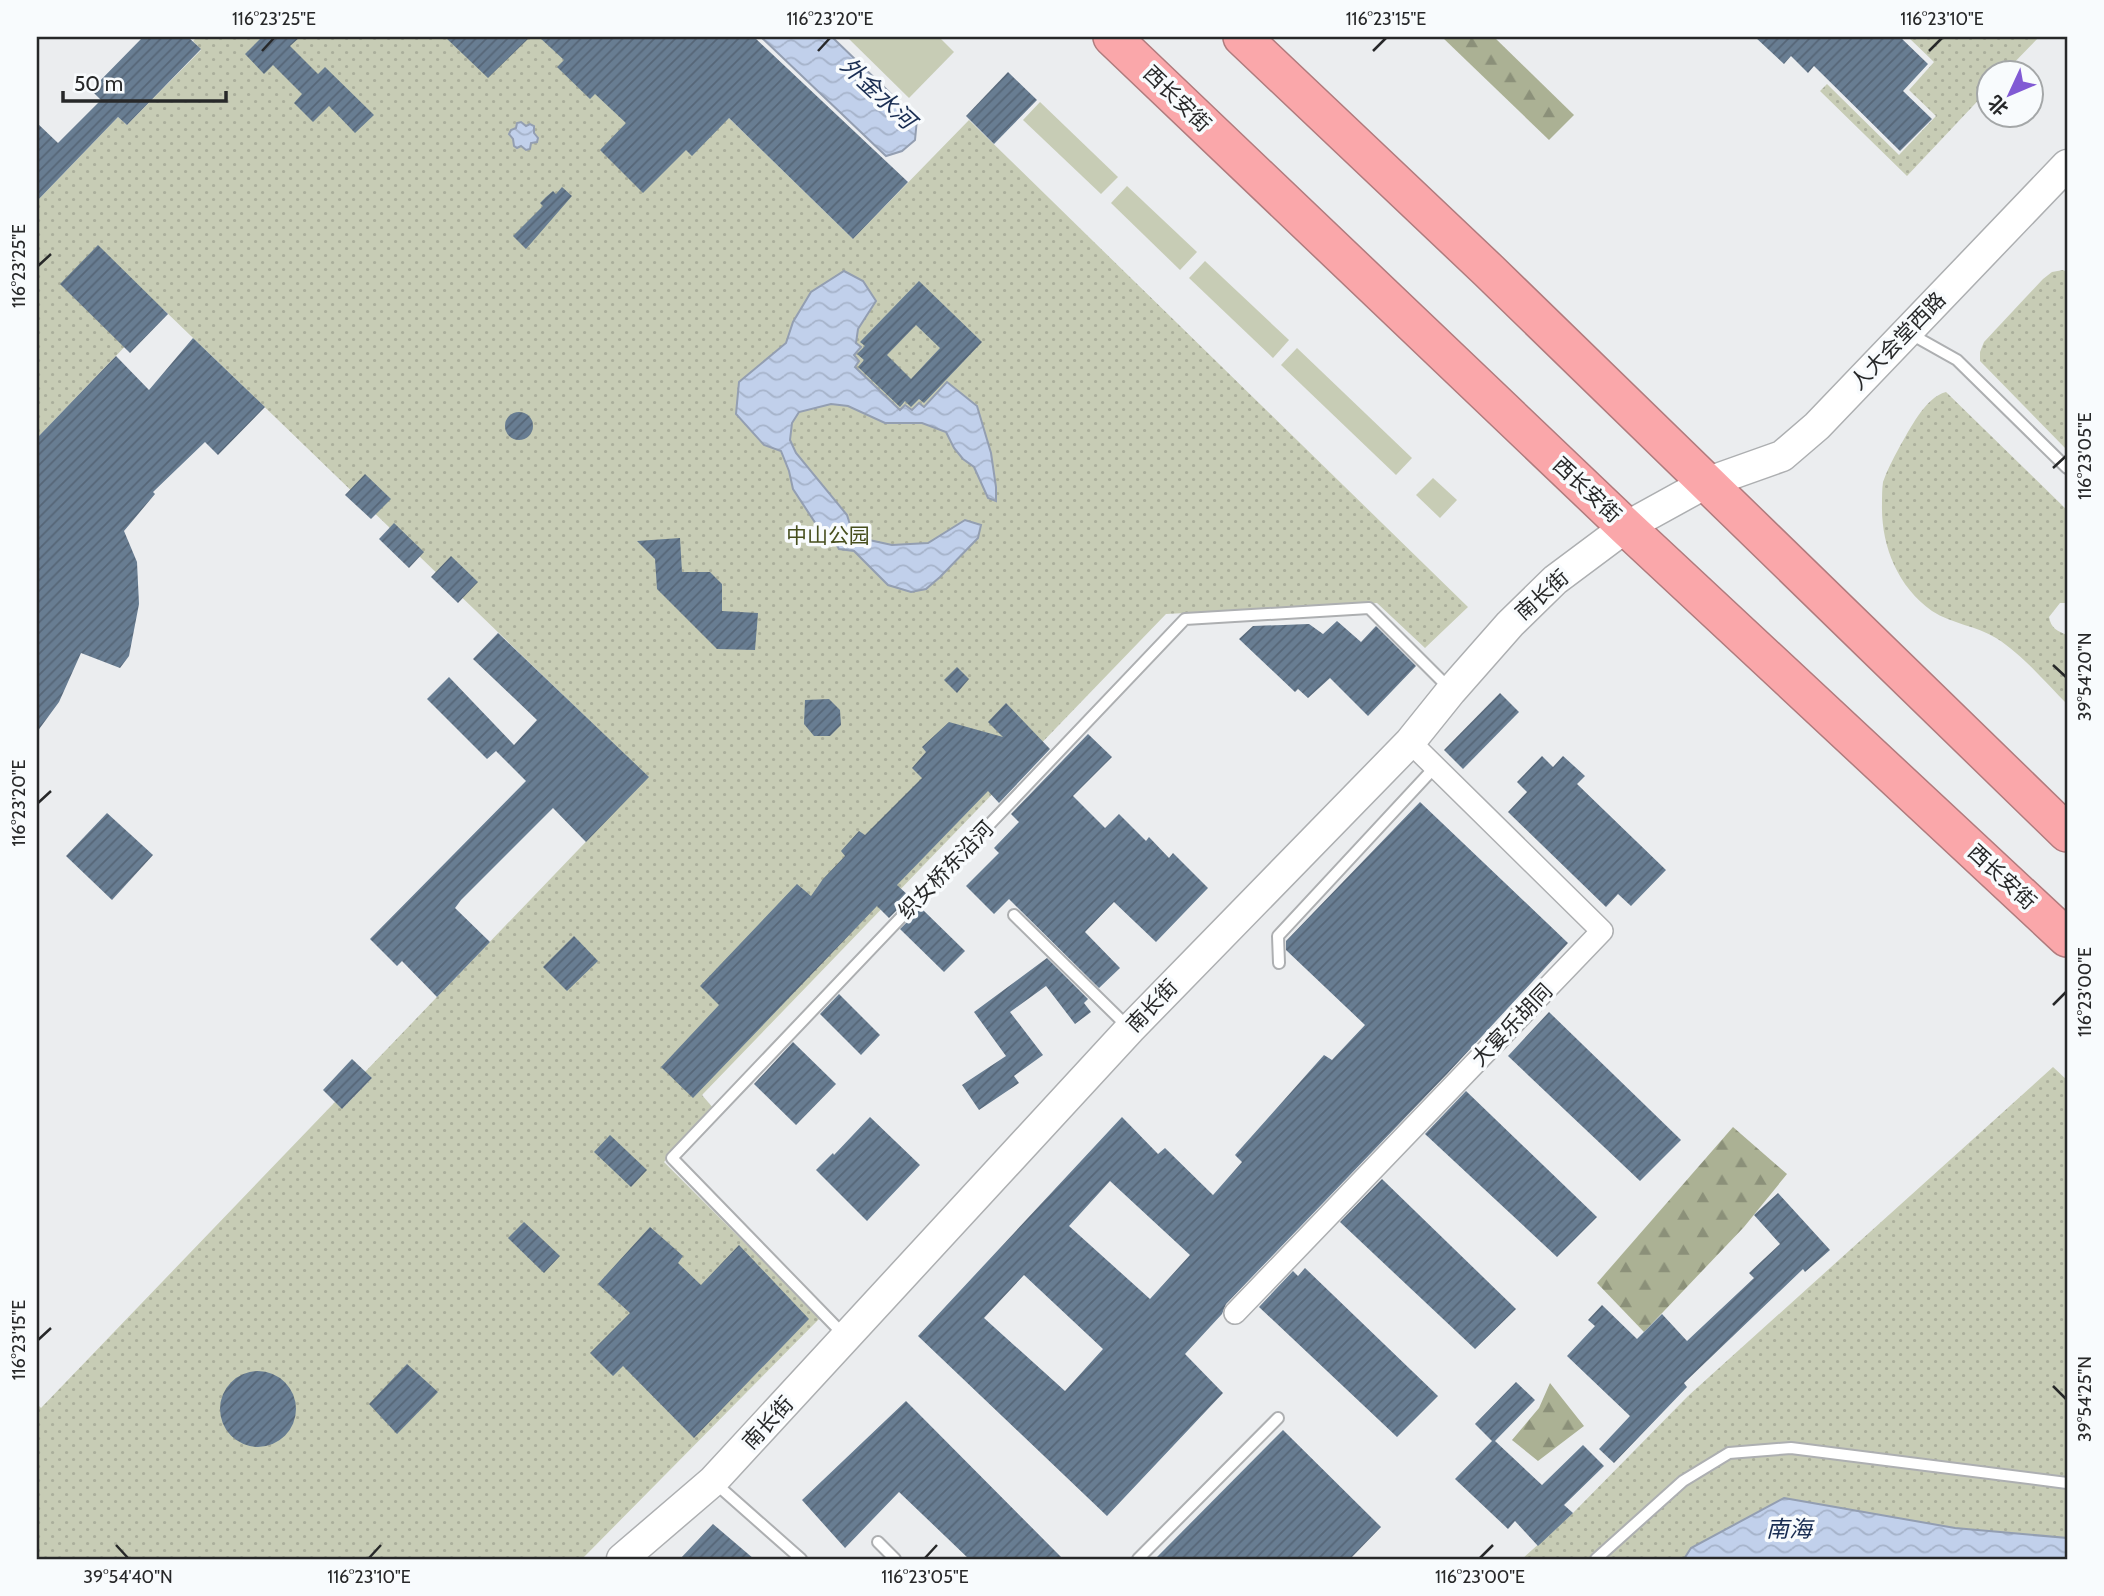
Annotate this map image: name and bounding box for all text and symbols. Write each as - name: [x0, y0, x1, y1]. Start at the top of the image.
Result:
- text: 116°23'25"E: [232, 8, 316, 30]
- text: 116°23'20"E: [786, 8, 874, 30]
- text: 116°23'15"E: [1346, 8, 1426, 30]
- text: 116°23'10"E: [1900, 8, 1984, 30]
- water label: 外金水河: [835, 51, 924, 137]
- scale bar: [63, 60, 226, 104]
- street label: 西长安街: [1138, 60, 1216, 137]
- north arrow: [1974, 60, 2044, 130]
- text: 50 m: [74, 71, 123, 96]
- text: 北: [1983, 91, 2013, 120]
- text: 116°23'25"E: [8, 224, 30, 308]
- street label: 人大会堂西路: [1845, 287, 1950, 395]
- text: 116°23'05"E: [2074, 412, 2096, 500]
- street label: 西长安街: [1548, 452, 1627, 527]
- park label: 中山公园: [786, 523, 870, 548]
- street label: 南长街: [1510, 564, 1573, 625]
- text: 39°54'20"N: [2074, 633, 2096, 721]
- text: 116°23'20"E: [8, 759, 30, 847]
- street label: 织女桥东沿河: [893, 816, 998, 924]
- street label: 西长安街: [1963, 839, 2042, 914]
- text: 116°23'00"E: [2074, 947, 2096, 1037]
- street label: 南长街: [1121, 974, 1183, 1037]
- street label: 大宴乐胡同: [1466, 978, 1557, 1071]
- text: 116°23'15"E: [8, 1300, 30, 1380]
- text: 39°54'25"N: [2074, 1356, 2096, 1442]
- street label: 南长街: [737, 1391, 798, 1454]
- water label: 南海: [1766, 1515, 1815, 1543]
- text: 39°54'40"N: [83, 1566, 173, 1588]
- text: 116°23'10"E: [327, 1566, 411, 1588]
- text: 116°23'05"E: [881, 1566, 969, 1588]
- text: 116°23'00"E: [1435, 1566, 1525, 1588]

